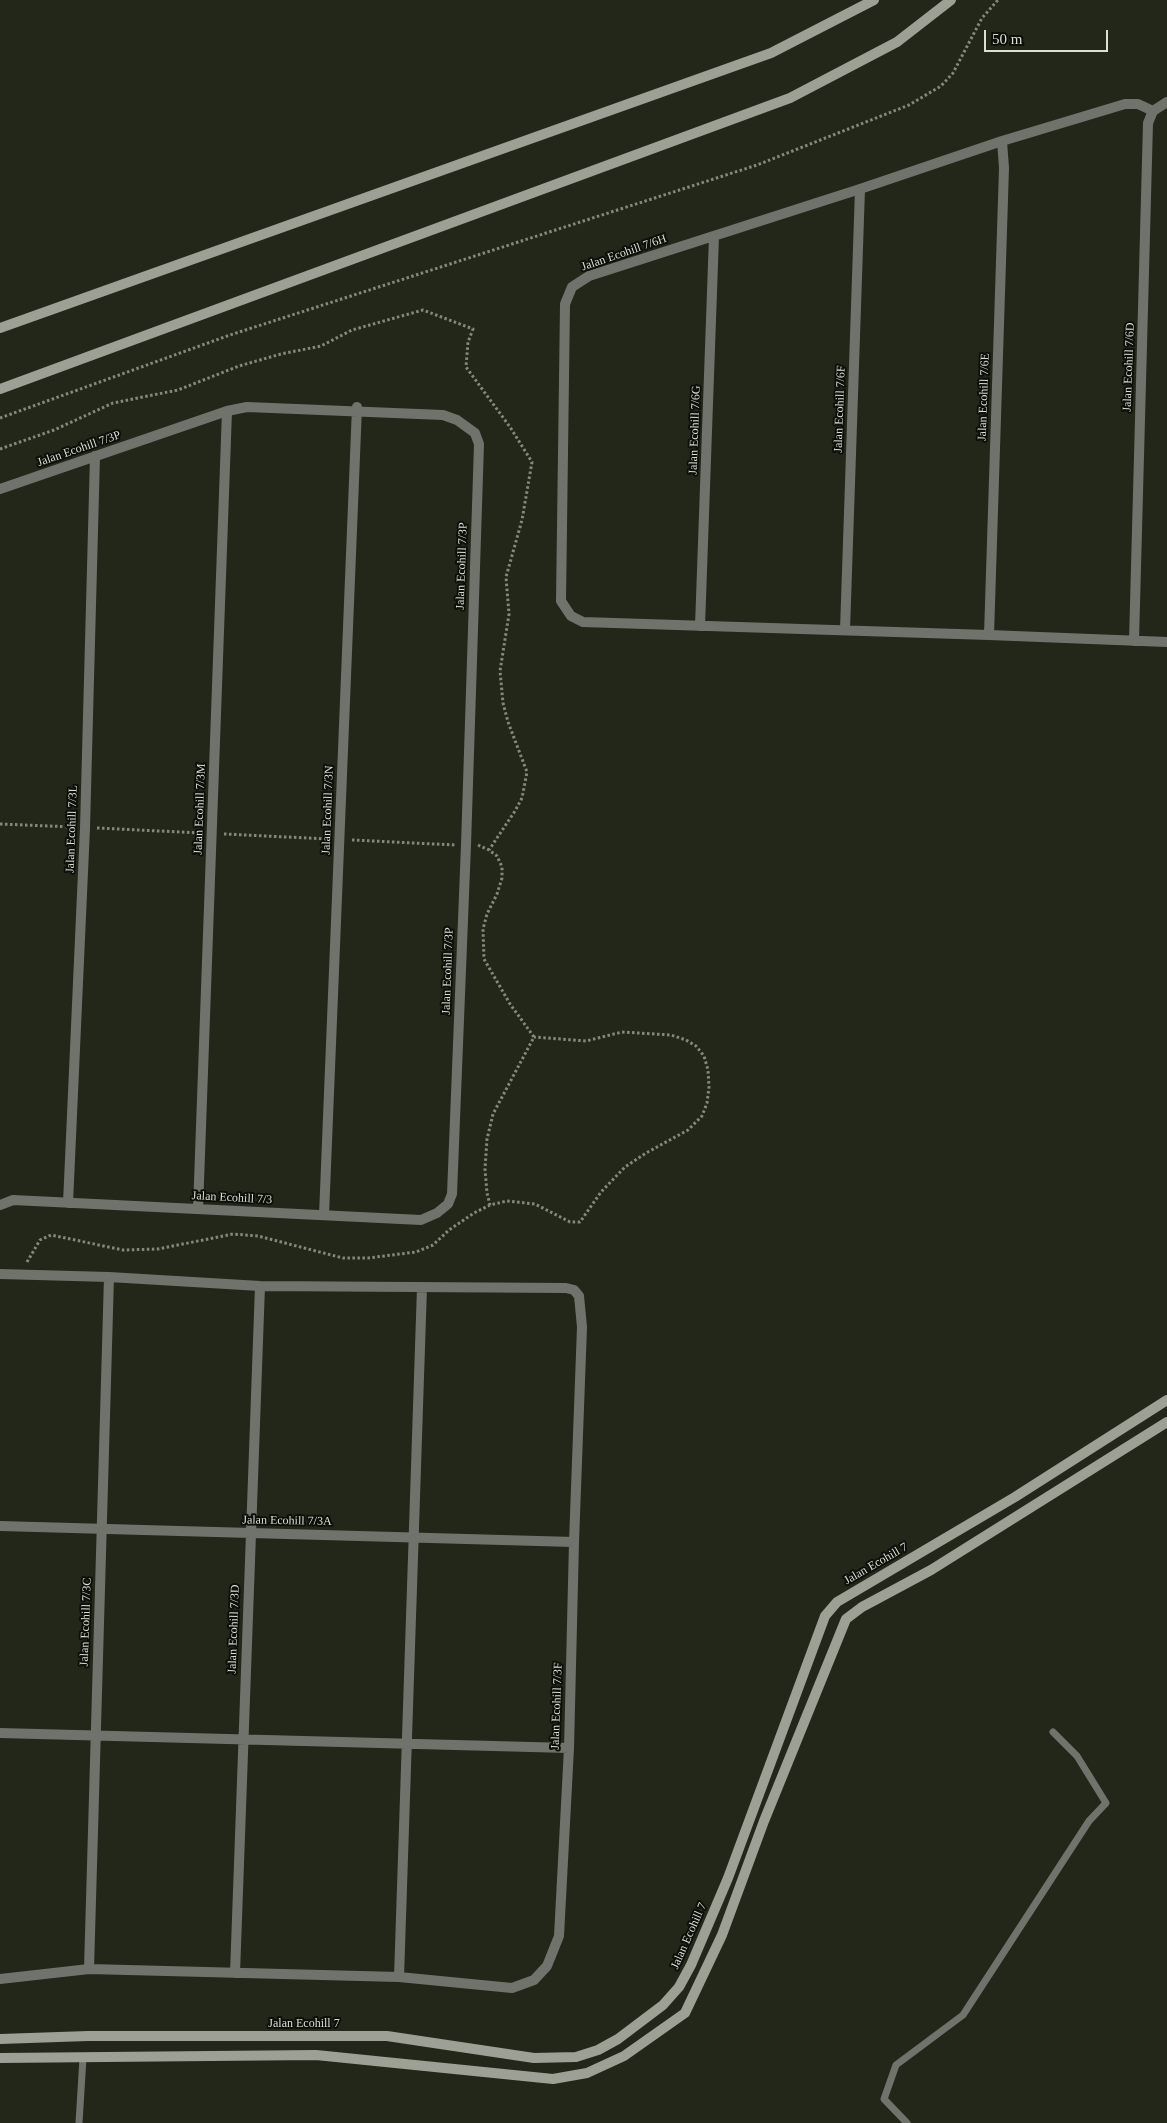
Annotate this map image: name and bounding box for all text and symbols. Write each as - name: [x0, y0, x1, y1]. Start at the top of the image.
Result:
- scale bar: [987, 20, 1111, 52]
- text: 50 m: [992, 31, 1022, 47]
- street label: Jalan Ecohill 7/6H: [579, 232, 669, 274]
- street label: Jalan Ecohill 7/6D: [1120, 322, 1138, 412]
- street label: Jalan Ecohill 7/6E: [975, 353, 993, 441]
- street label: Jalan Ecohill 7/6F: [831, 365, 849, 453]
- street label: Jalan Ecohill 7/6G: [686, 385, 704, 475]
- street label: Jalan Ecohill 7/3P: [35, 428, 123, 470]
- street label: Jalan Ecohill 7/3P: [453, 522, 471, 610]
- street label: Jalan Ecohill 7/3M: [191, 763, 209, 855]
- street label: Jalan Ecohill 7/3N: [319, 765, 337, 855]
- street label: Jalan Ecohill 7/3L: [63, 785, 81, 873]
- street label: Jalan Ecohill 7/3P: [439, 927, 457, 1015]
- street label: Jalan Ecohill 7/3: [191, 1189, 273, 1207]
- street label: Jalan Ecohill 7/3A: [242, 1513, 332, 1529]
- street label: Jalan Ecohill 7: [842, 1540, 910, 1588]
- street label: Jalan Ecohill 7/3C: [77, 1577, 95, 1667]
- street label: Jalan Ecohill 7/3D: [225, 1584, 243, 1674]
- street label: Jalan Ecohill 7/3F: [548, 1662, 566, 1750]
- street label: Jalan Ecohill 7: [668, 1900, 710, 1972]
- street label: Jalan Ecohill 7: [268, 2017, 340, 2031]

